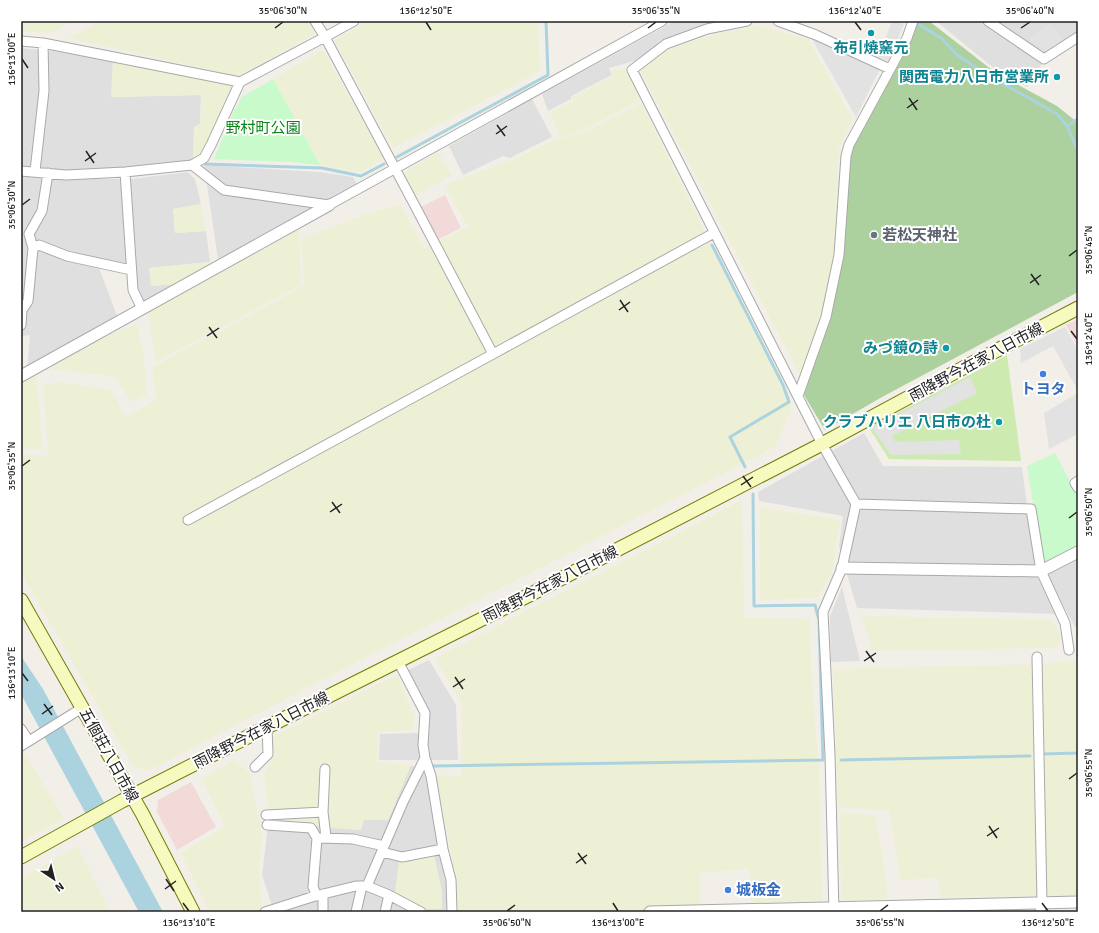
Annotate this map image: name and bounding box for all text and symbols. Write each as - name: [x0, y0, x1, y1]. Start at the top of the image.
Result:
- text: 35°06'30"N: [259, 5, 307, 17]
- text: 136°12'50"E: [399, 5, 453, 17]
- text: 35°06'35"N: [632, 5, 680, 17]
- text: 136°12'40"E: [828, 5, 882, 17]
- text: 35°06'40"N: [1006, 5, 1054, 17]
- marker: 布引焼窯元: [866, 28, 876, 38]
- text: 136°13'00"E: [6, 32, 18, 86]
- place label: 布引焼窯元: [833, 39, 909, 57]
- place label: 関西電力八日市営業所: [899, 68, 1049, 86]
- marker: 関西電力八日市営業所: [1052, 72, 1062, 82]
- park label: 野村町公園: [225, 119, 301, 137]
- text: 35°06'30"N: [6, 181, 18, 229]
- place label: 若松天神社: [882, 226, 957, 244]
- text: 35°06'45"N: [1083, 226, 1095, 274]
- marker: 若松天神社: [869, 230, 879, 240]
- text: 136°12'40"E: [1083, 312, 1095, 366]
- street label: 雨降野今在家八日市線: [906, 319, 1046, 405]
- place label: みづ鏡の詩: [863, 339, 938, 357]
- marker: みづ鏡の詩: [941, 343, 951, 353]
- marker: トヨタ: [1038, 369, 1048, 379]
- place label: トヨタ: [1020, 380, 1066, 398]
- place label: クラブハリエ 八日市の杜: [823, 413, 991, 431]
- marker: クラブハリエ 八日市の杜: [994, 417, 1004, 427]
- text: 35°06'35"N: [6, 442, 18, 490]
- text: 35°06'50"N: [1083, 488, 1095, 536]
- street label: 雨降野今在家八日市線: [479, 542, 621, 626]
- text: 136°13'10"E: [6, 646, 18, 700]
- street label: 雨降野今在家八日市線: [190, 688, 332, 772]
- street label: 五個荘八日市線: [76, 705, 142, 805]
- text: 35°06'55"N: [1083, 749, 1095, 797]
- north arrow: [34, 859, 74, 899]
- text: N: [53, 879, 66, 894]
- place label: 城板金: [736, 881, 781, 899]
- marker: 城板金: [723, 885, 733, 895]
- text: 136°13'10"E: [162, 917, 216, 929]
- text: 35°06'50"N: [483, 917, 531, 929]
- text: 136°13'00"E: [591, 917, 645, 929]
- text: 35°06'55"N: [856, 917, 904, 929]
- text: 136°12'50"E: [1021, 917, 1075, 929]

